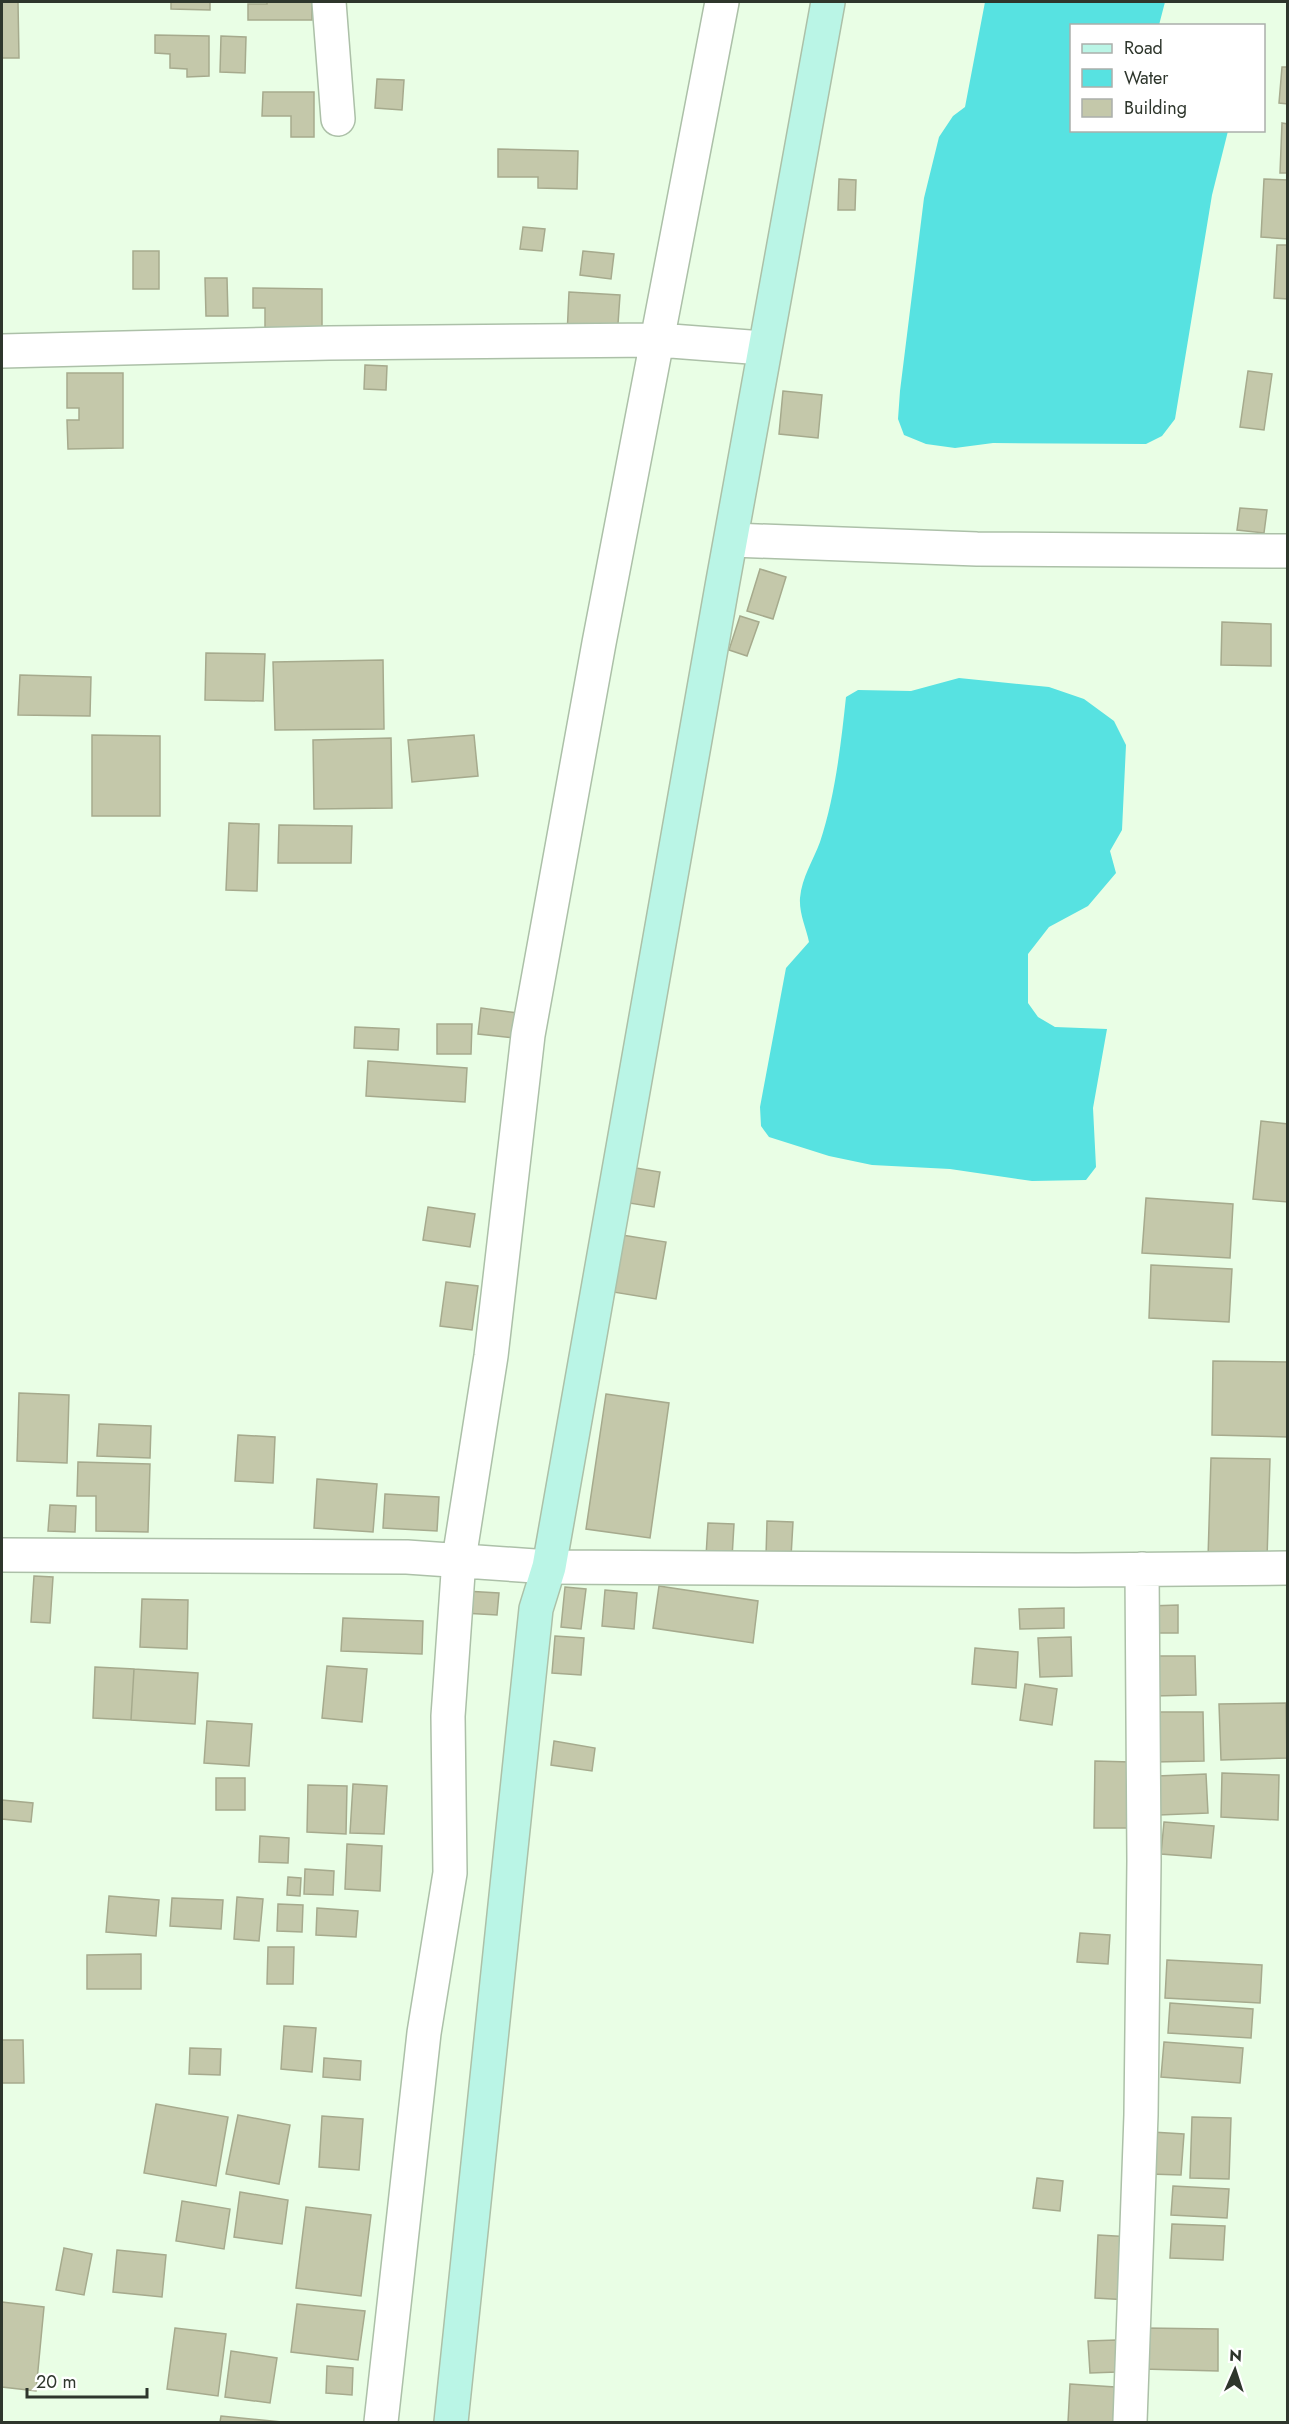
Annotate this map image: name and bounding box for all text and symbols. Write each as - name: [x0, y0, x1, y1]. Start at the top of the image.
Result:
- legend: [1070, 24, 1265, 132]
- text: Road: [1124, 35, 1163, 61]
- text: Water: [1124, 65, 1169, 91]
- text: Building: [1124, 95, 1187, 121]
- north arrow: [1205, 2340, 1265, 2400]
- text: N: [1229, 2344, 1243, 2367]
- scale bar: [27, 2361, 147, 2399]
- text: 20 m: [36, 2369, 76, 2395]

